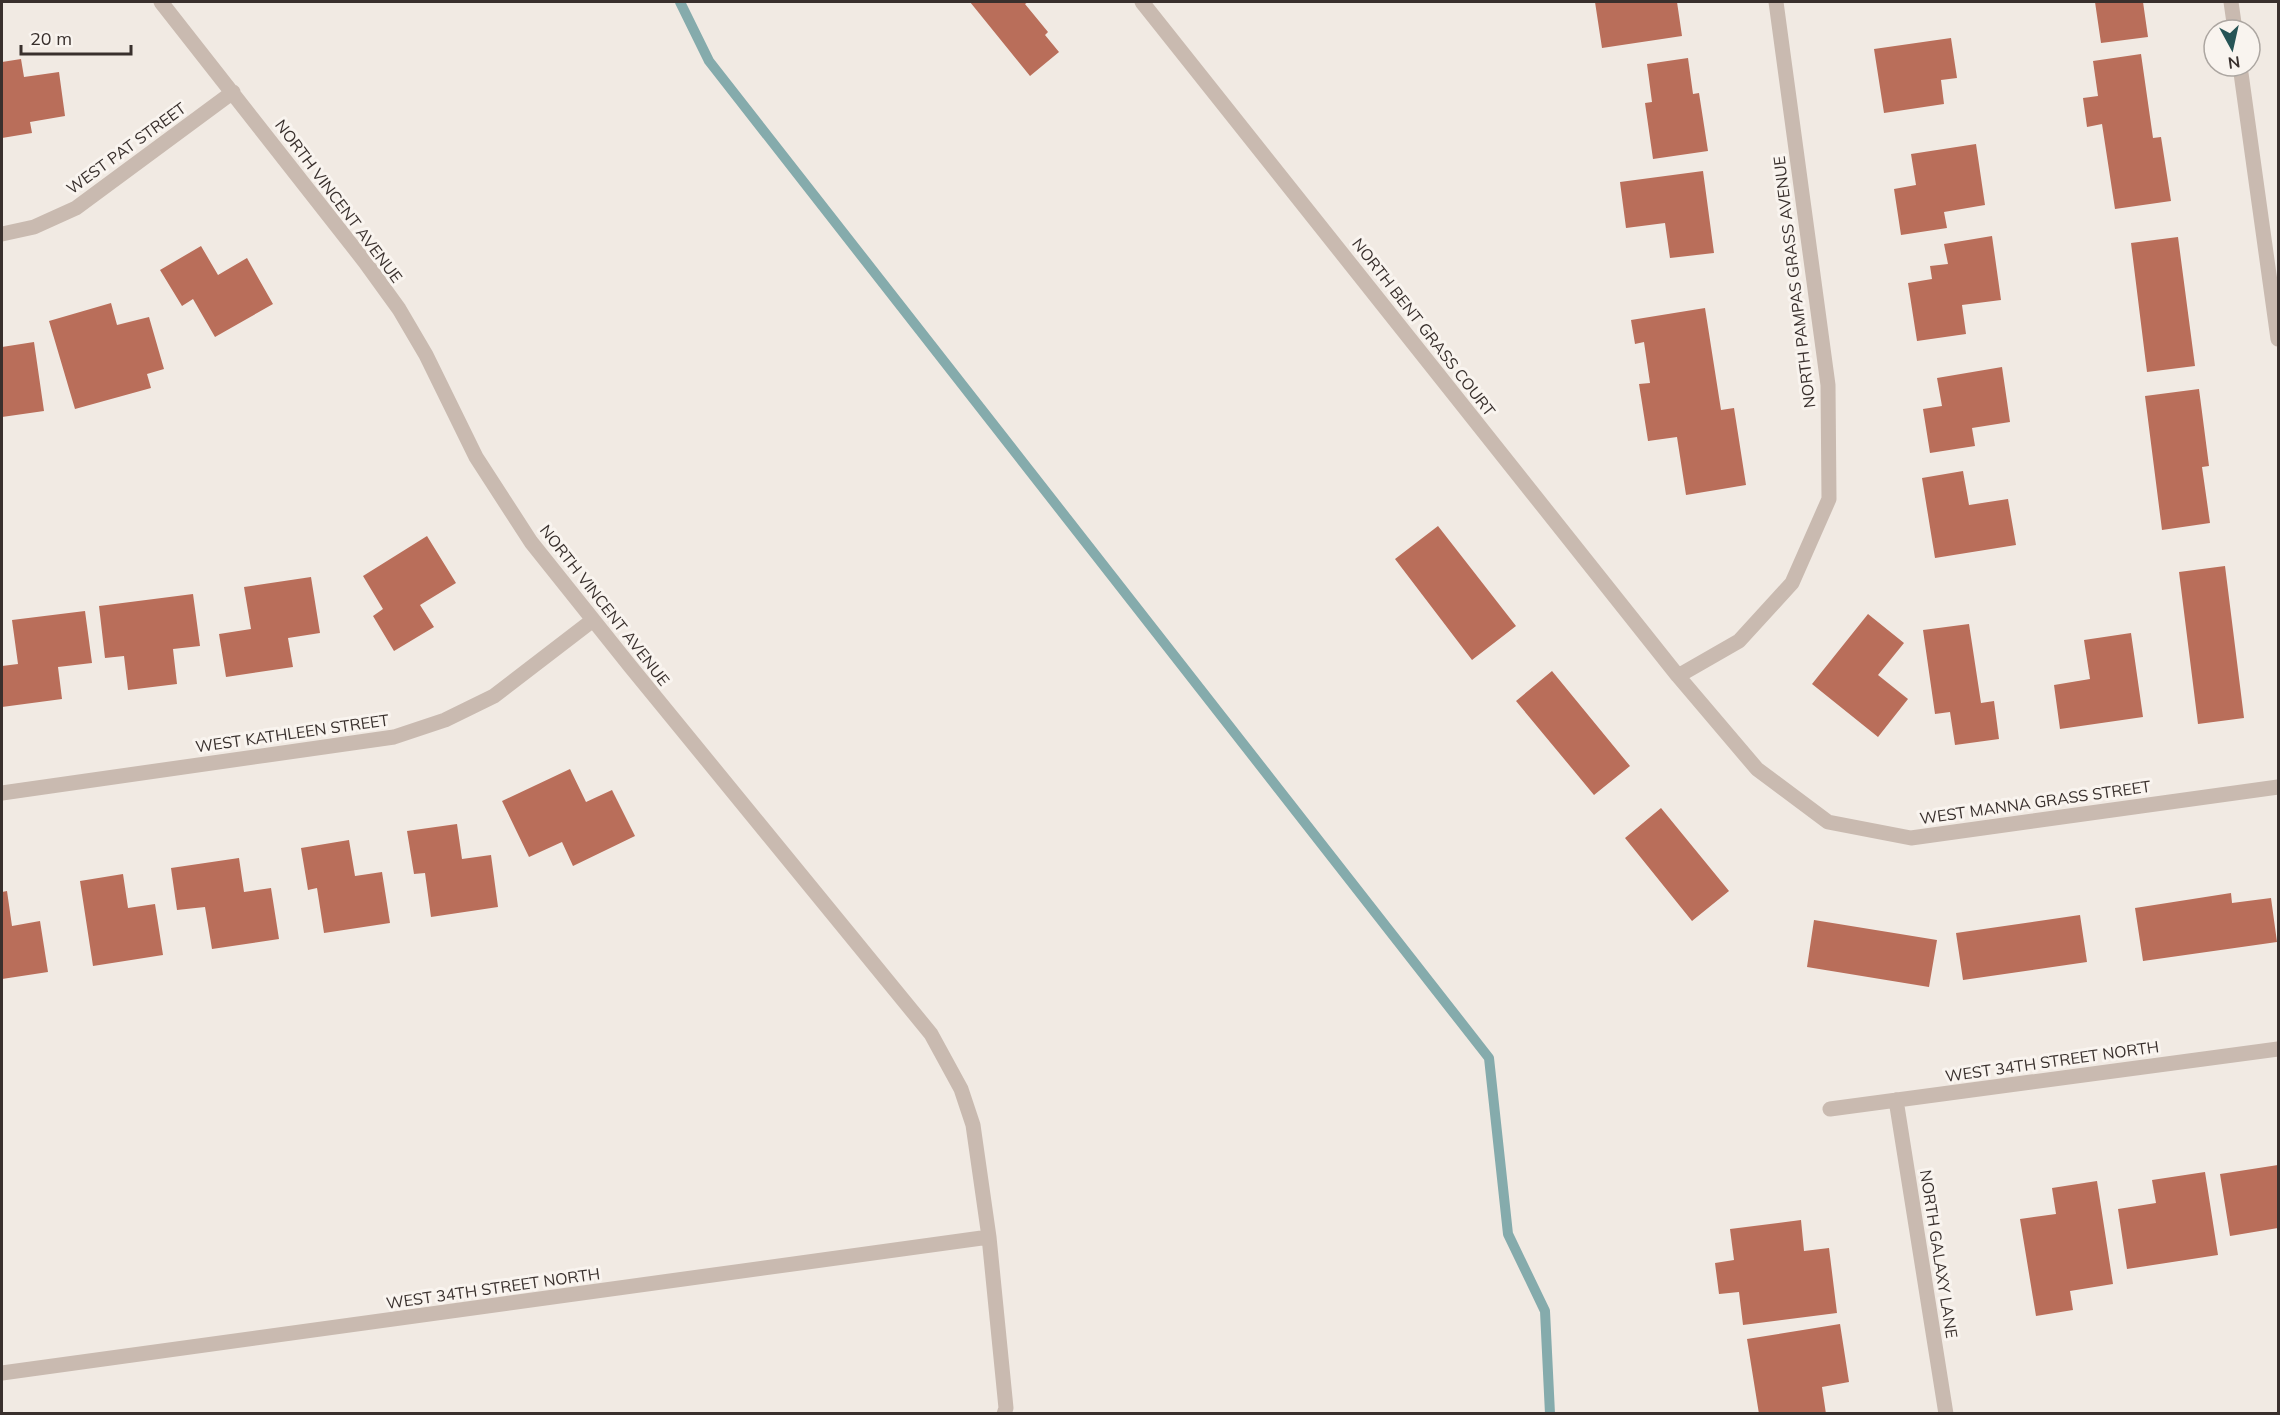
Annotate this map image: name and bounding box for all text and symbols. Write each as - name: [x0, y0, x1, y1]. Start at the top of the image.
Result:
- scale bar: [21, 18, 130, 56]
- north arrow: [2202, 18, 2262, 78]
- text: 20 m: [30, 27, 72, 50]
- text: N: [2227, 52, 2241, 74]
- street label: WEST PAT STREET: [62, 98, 190, 198]
- street label: NORTH VINCENT AVENUE: [271, 115, 407, 287]
- street label: NORTH PAMPAS GRASS AVENUE: [1769, 155, 1819, 409]
- street label: NORTH BENT GRASS COURT: [1348, 234, 1500, 420]
- street label: NORTH VINCENT AVENUE: [536, 520, 674, 690]
- street label: WEST KATHLEEN STREET: [194, 709, 390, 756]
- street label: WEST MANNA GRASS STREET: [1918, 776, 2152, 828]
- street label: WEST 34TH STREET NORTH: [1944, 1036, 2160, 1086]
- street label: NORTH GALAXY LANE: [1916, 1168, 1962, 1340]
- street label: WEST 34TH STREET NORTH: [385, 1263, 601, 1313]

